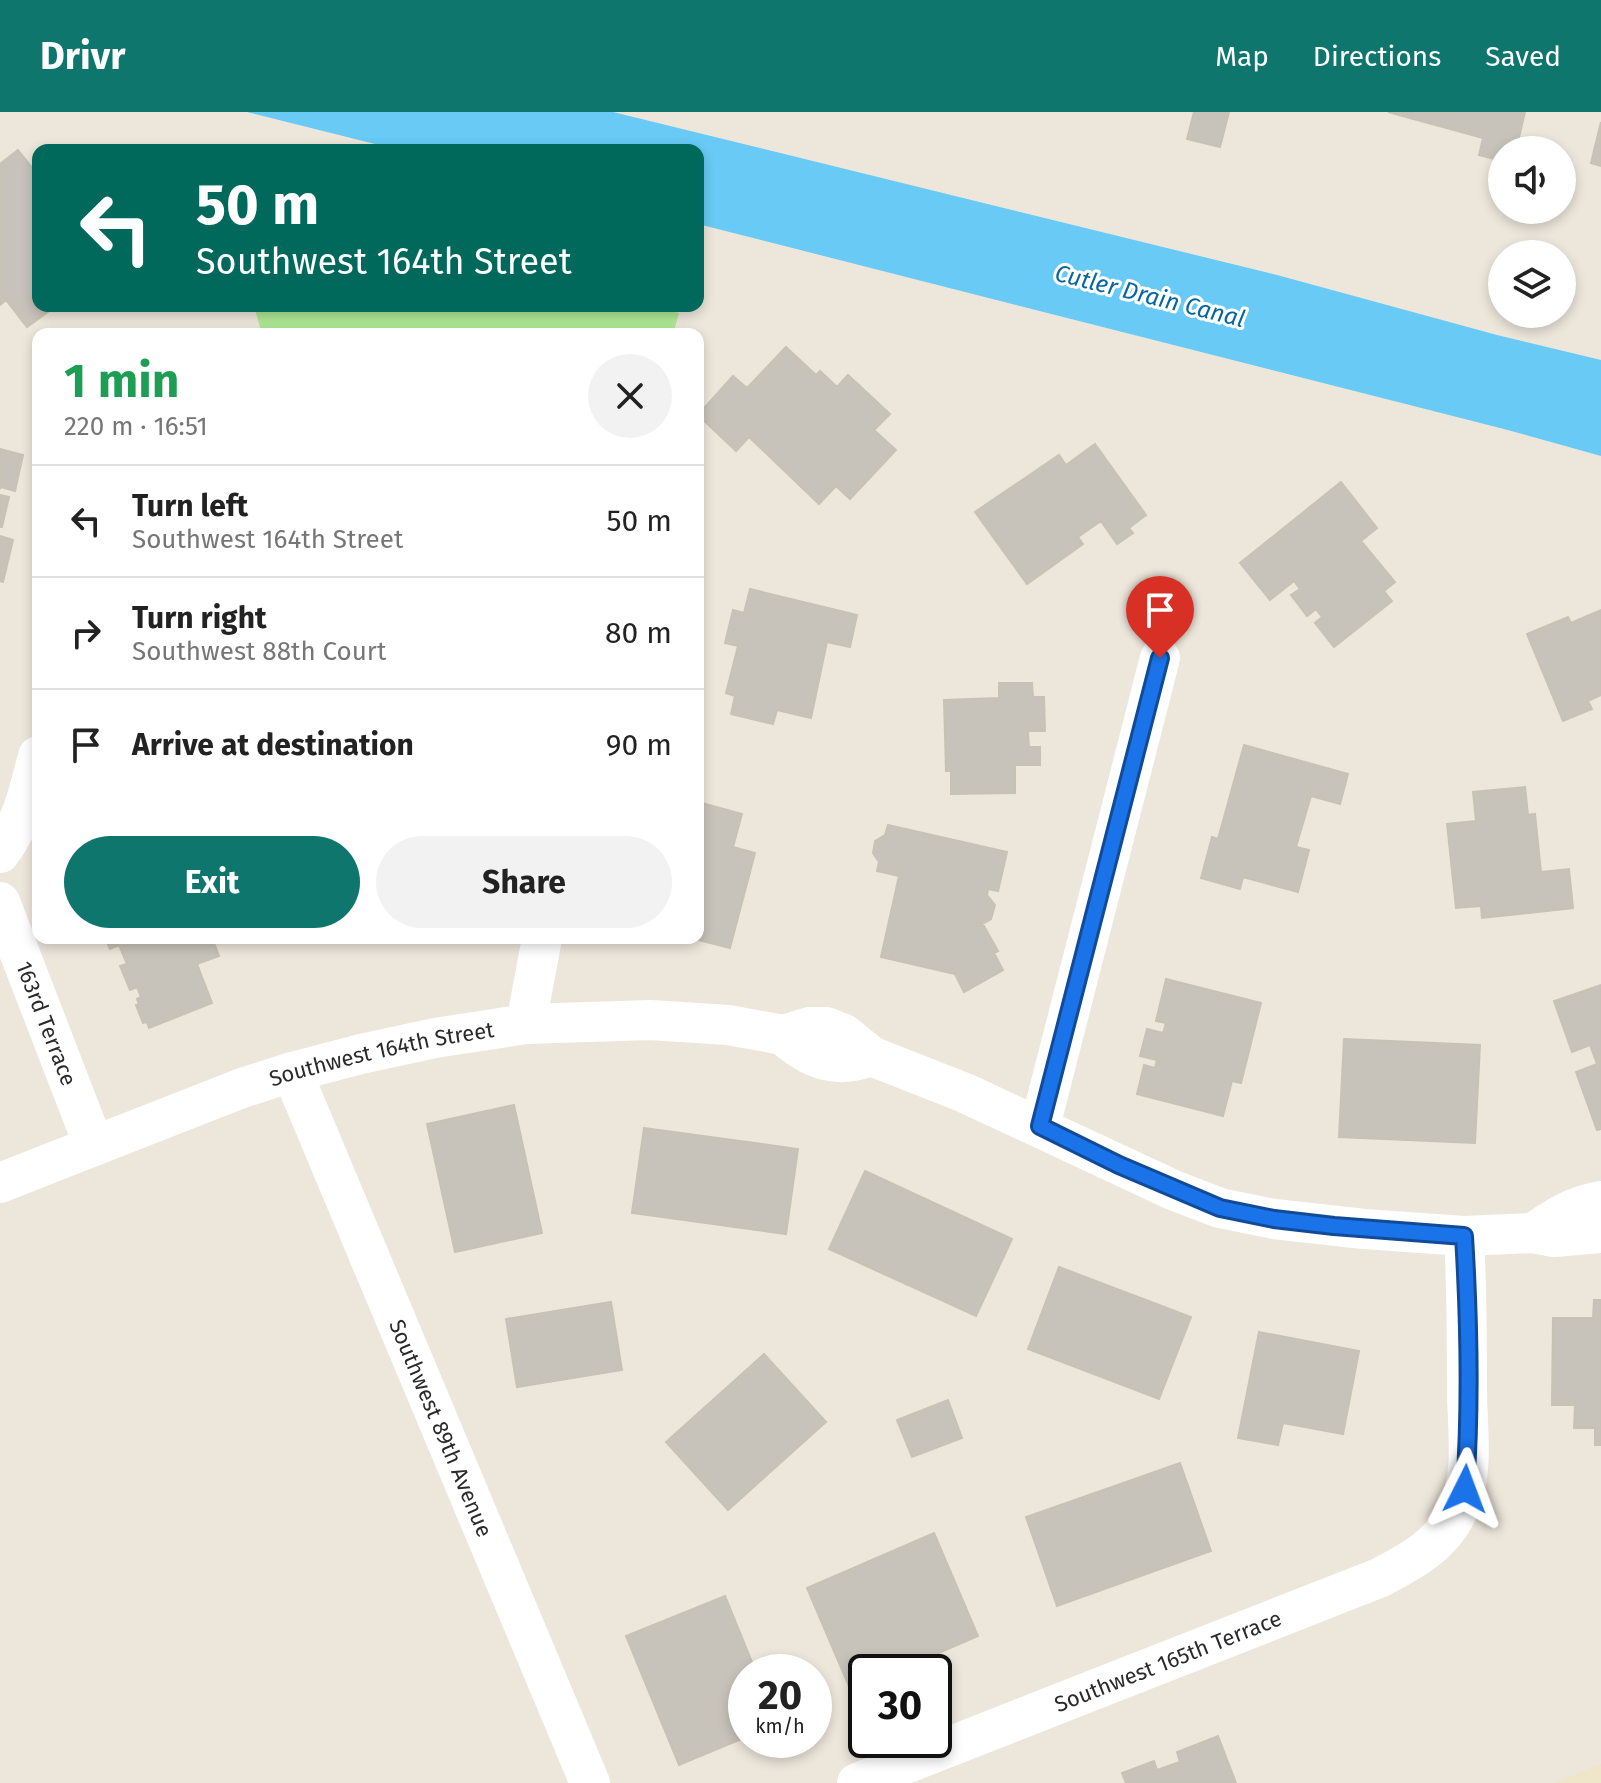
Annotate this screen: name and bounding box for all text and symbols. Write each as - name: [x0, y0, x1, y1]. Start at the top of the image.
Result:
- text: Drivr: [40, 33, 125, 79]
- text: Map: [1215, 40, 1269, 73]
- text: Directions: [1313, 40, 1441, 73]
- text: Saved: [1485, 40, 1561, 73]
- map controls: [1488, 136, 1576, 328]
- button: sound: [1488, 136, 1576, 224]
- text: 50 m: [196, 172, 319, 239]
- icon: left: [64, 176, 168, 280]
- text: Southwest 164th Street: [196, 240, 572, 284]
- button: layers: [1488, 240, 1576, 328]
- water label: Cutler Drain Canal: [1052, 259, 1248, 333]
- text: 1 min: [64, 352, 179, 410]
- button: close: [588, 354, 672, 438]
- text: 220 m · 16:51: [64, 411, 208, 442]
- text: Turn left: [132, 488, 248, 524]
- icon: left: [64, 499, 108, 543]
- text: 50 m: [607, 503, 672, 539]
- text: Southwest 164th Street: [132, 524, 403, 555]
- pin: [1126, 576, 1194, 658]
- icon: arrive: [1138, 588, 1182, 632]
- text: Turn right: [132, 600, 267, 636]
- icon: right: [64, 611, 108, 655]
- text: 80 m: [605, 615, 672, 651]
- text: Southwest 88th Court: [132, 636, 386, 667]
- icon: arrive: [64, 723, 108, 767]
- text: Arrive at destination: [132, 727, 414, 763]
- text: 90 m: [606, 727, 672, 763]
- button: Exit: [64, 836, 360, 928]
- button: Share: [376, 836, 672, 928]
- street label: 163rd Terrace: [11, 957, 83, 1089]
- street label: Southwest 164th Street: [266, 1016, 496, 1092]
- street label: Southwest 89th Avenue: [384, 1315, 499, 1541]
- position arrow: [1423, 1447, 1507, 1531]
- street label: Southwest 165th Terrace: [1051, 1604, 1285, 1718]
- speed limit sign: 30: [848, 1654, 952, 1758]
- text: 20: [758, 1672, 802, 1720]
- text: km/h: [755, 1714, 805, 1738]

